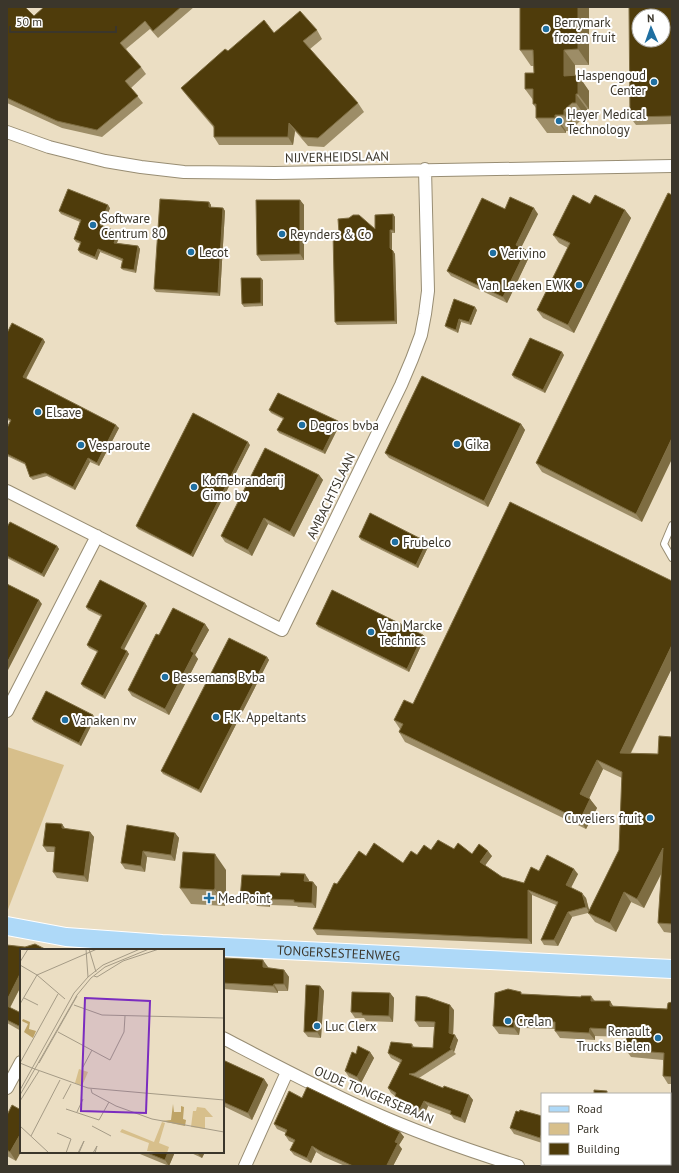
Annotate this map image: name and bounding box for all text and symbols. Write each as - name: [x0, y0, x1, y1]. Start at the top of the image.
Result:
- scale bar: [10, 8, 116, 34]
- north arrow: [631, 8, 671, 48]
- text: N: [647, 11, 655, 25]
- text: 50 m: [16, 14, 42, 29]
- place label: Berrymark frozen fruit: [554, 14, 616, 46]
- marker: Berrymark frozen fruit: [541, 24, 551, 34]
- place label: Haspengoud Center: [577, 67, 647, 99]
- marker: Haspengoud Center: [649, 77, 659, 87]
- place label: Heyer Medical Technology: [567, 106, 646, 138]
- marker: Heyer Medical Technology: [554, 116, 564, 126]
- street label: NIJVERHEIDSLAAN: [285, 148, 389, 166]
- place label: Software Centrum 80: [101, 210, 166, 242]
- marker: Software Centrum 80: [88, 220, 98, 230]
- place label: Reynders & Co: [290, 226, 372, 243]
- marker: Reynders & Co: [277, 229, 287, 239]
- place label: Lecot: [199, 244, 229, 261]
- place label: Verivino: [500, 245, 546, 262]
- marker: Lecot: [186, 247, 196, 257]
- marker: Verivino: [488, 248, 498, 258]
- place label: Van Laeken EWK: [478, 277, 571, 294]
- marker: Van Laeken EWK: [574, 280, 584, 290]
- place label: Elsave: [46, 404, 81, 421]
- marker: Elsave: [33, 407, 43, 417]
- place label: Degros bvba: [310, 417, 379, 434]
- marker: Degros bvba: [297, 420, 307, 430]
- place label: Gika: [465, 436, 489, 453]
- place label: Vesparoute: [88, 437, 150, 454]
- marker: Gika: [452, 439, 462, 449]
- marker: Vesparoute: [76, 440, 86, 450]
- street label: AMBACHTSLAAN: [303, 450, 359, 542]
- place label: Koffiebranderij Gimo bv: [202, 472, 284, 504]
- marker: Koffiebranderij Gimo bv: [189, 482, 199, 492]
- place label: Frubelco: [403, 534, 451, 551]
- marker: Frubelco: [390, 537, 400, 547]
- place label: Van Marcke Technics: [378, 617, 442, 649]
- marker: Van Marcke Technics: [366, 627, 376, 637]
- place label: Bessemans Bvba: [173, 669, 265, 686]
- marker: Bessemans Bvba: [160, 672, 170, 682]
- place label: F.K. Appeltants: [224, 709, 306, 726]
- place label: Vanaken nv: [72, 712, 137, 729]
- marker: F.K. Appeltants: [211, 712, 221, 722]
- marker: Vanaken nv: [60, 715, 70, 725]
- place label: Cuveliers fruit: [564, 810, 643, 827]
- marker: Cuveliers fruit: [645, 813, 655, 823]
- place label: MedPoint: [218, 890, 271, 907]
- marker: MedPoint: [203, 892, 215, 904]
- street label: TONGERSESTEENWEG: [277, 941, 401, 964]
- inset map: [20, 949, 224, 1153]
- place label: Crelan: [516, 1013, 552, 1030]
- marker: Crelan: [503, 1016, 513, 1026]
- place label: Luc Clerx: [325, 1018, 377, 1035]
- marker: Luc Clerx: [312, 1021, 322, 1031]
- place label: Renault Trucks Bielen: [576, 1023, 651, 1055]
- marker: Renault Trucks Bielen: [653, 1033, 663, 1043]
- street label: OUDE TONGERSEBAAN: [312, 1062, 436, 1128]
- legend: [541, 1093, 671, 1165]
- text: Road: [577, 1101, 602, 1116]
- text: Park: [577, 1121, 599, 1136]
- text: Building: [577, 1141, 620, 1156]

